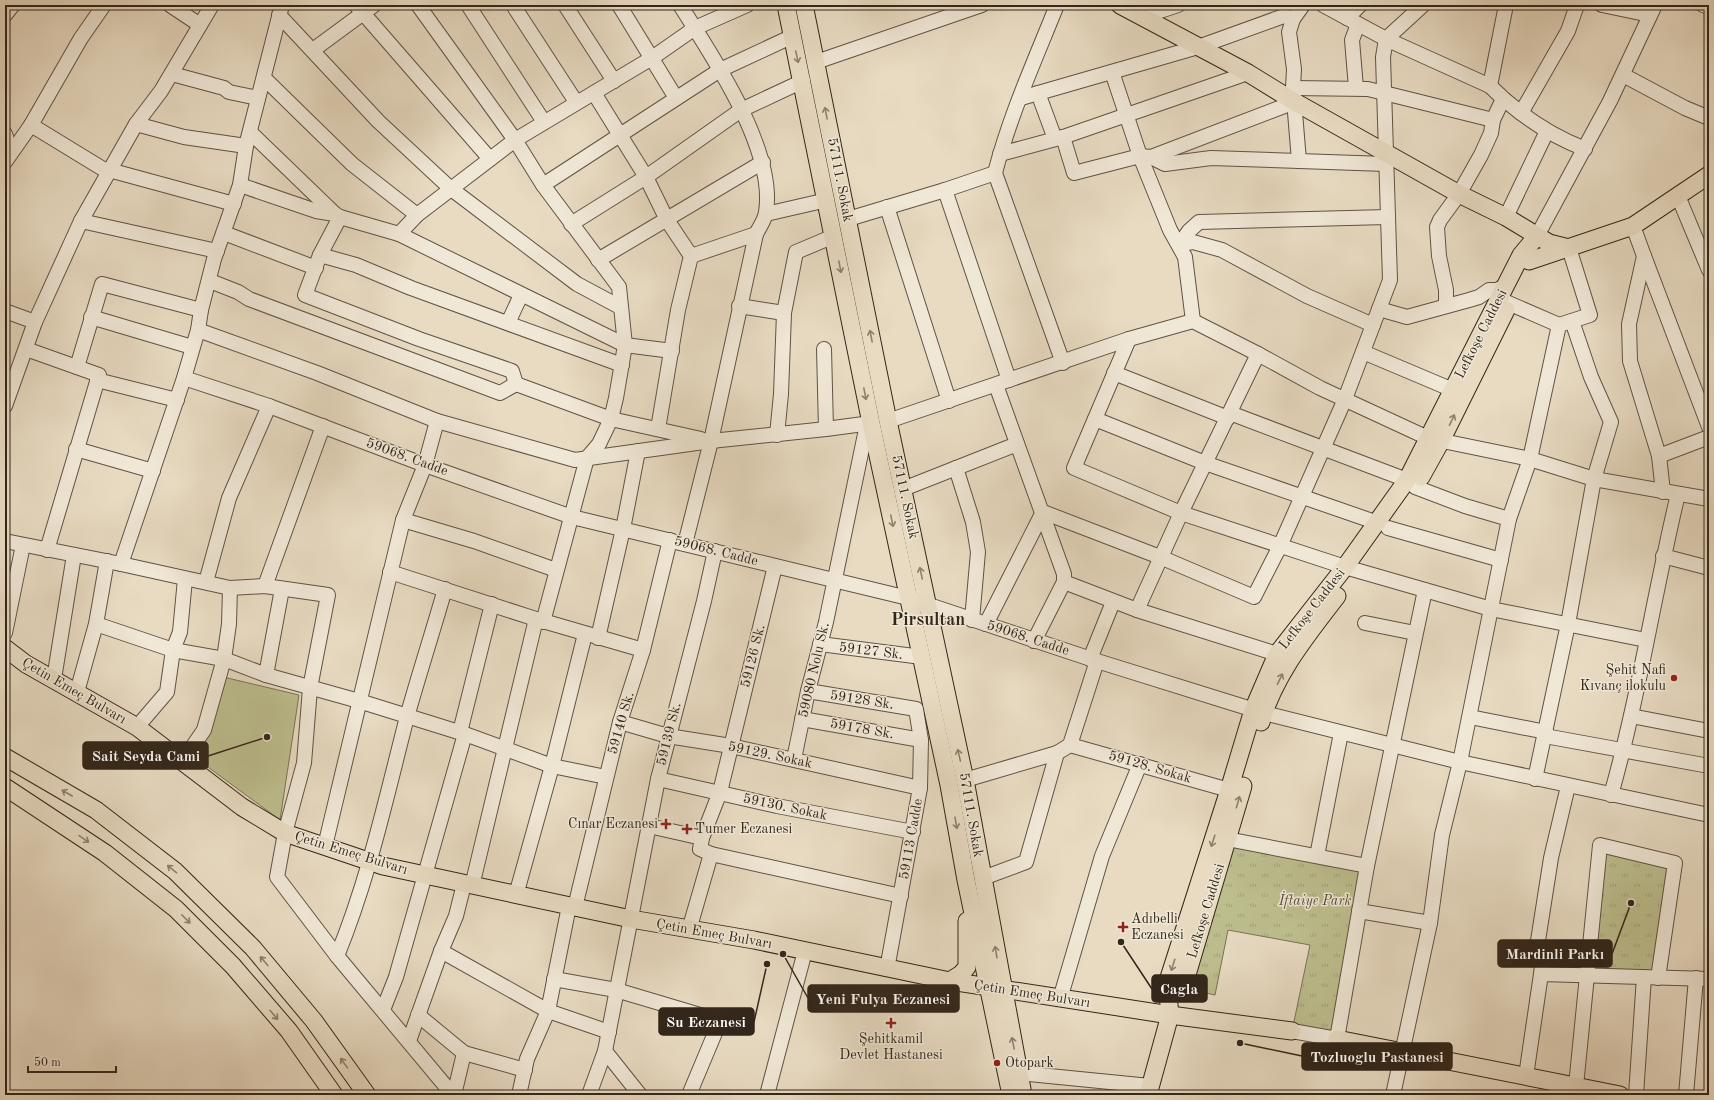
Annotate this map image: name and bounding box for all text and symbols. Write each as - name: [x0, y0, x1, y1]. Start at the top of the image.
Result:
- one-way arrow: [794, 50, 802, 63]
- one-way arrow: [822, 106, 830, 119]
- street label: 57111. Sokak: [825, 137, 855, 223]
- one-way arrow: [836, 260, 844, 273]
- street label: Lefkoşe Caddesi: [1452, 287, 1510, 381]
- one-way arrow: [867, 330, 875, 343]
- one-way arrow: [862, 387, 870, 400]
- one-way arrow: [1449, 414, 1456, 426]
- street label: 59068. Cadde: [364, 436, 450, 478]
- street label: 57111. Sokak: [889, 454, 921, 540]
- one-way arrow: [888, 514, 896, 527]
- street label: 59068. Cadde: [673, 534, 759, 568]
- street label: Lefkoşe Caddesi: [1276, 566, 1348, 652]
- one-way arrow: [917, 567, 925, 580]
- district label: Pirsultan: [891, 611, 965, 629]
- street label: 59068. Cadde: [985, 618, 1071, 658]
- street label: 59080 Nolu Sk.: [796, 621, 832, 719]
- street label: 59126 Sk.: [738, 623, 768, 689]
- street label: 59127 Sk.: [838, 640, 904, 662]
- street label: Çetin Emeç Bulvarı: [20, 656, 129, 727]
- place label: Şehit Nafi Kıvanç ilokulu: [1580, 663, 1667, 693]
- one-way arrow: [1277, 673, 1284, 685]
- marker: Şehit Nafi Kıvanç ilokulu: [1669, 673, 1679, 683]
- street label: 59128 Sk.: [829, 688, 895, 712]
- street label: 59140 Sk.: [605, 690, 637, 756]
- street label: 59139 Sk.: [654, 701, 684, 767]
- street label: 59178 Sk.: [829, 717, 895, 741]
- street label: 59129. Sokak: [727, 739, 813, 771]
- callout: Sait Seyda Cami: [83, 742, 208, 769]
- street label: 59128. Sokak: [1107, 748, 1193, 786]
- one-way arrow: [955, 749, 963, 762]
- text: Sait Seyda Cami: [92, 750, 200, 765]
- street label: 57111. Sokak: [957, 772, 985, 858]
- one-way arrow: [61, 789, 73, 797]
- street label: 59130. Sokak: [742, 791, 828, 823]
- one-way arrow: [1235, 795, 1242, 808]
- street label: 59113 Cadde: [897, 797, 925, 881]
- one-way arrow: [952, 816, 960, 829]
- place label: Cınar Eczanesi: [568, 817, 658, 831]
- marker: Cınar Eczanesi: [661, 819, 671, 829]
- place label: Tumer Eczanesi: [695, 822, 793, 836]
- marker: Tumer Eczanesi: [682, 824, 692, 834]
- street label: Çetin Emeç Bulvarı: [293, 829, 409, 877]
- one-way arrow: [78, 835, 89, 843]
- one-way arrow: [1209, 835, 1216, 848]
- street label: Lefkoşe Caddesi: [1185, 862, 1227, 960]
- one-way arrow: [167, 865, 178, 874]
- park label: İftaiye Park: [1278, 891, 1351, 909]
- place label: Adıbelli Eczanesi: [1131, 912, 1184, 942]
- one-way arrow: [181, 914, 191, 924]
- street label: Çetin Emeç Bulvarı: [655, 917, 773, 951]
- marker: Adıbelli Eczanesi: [1118, 922, 1128, 932]
- callout: Mardinli Parkı: [1498, 940, 1612, 967]
- one-way arrow: [992, 946, 1000, 959]
- text: Mardinli Parkı: [1506, 948, 1604, 963]
- one-way arrow: [260, 956, 269, 967]
- one-way arrow: [1169, 959, 1177, 971]
- callout: Cagla: [1152, 975, 1207, 1002]
- street label: Çetin Emeç Bulvarı: [973, 978, 1091, 1010]
- text: Cagla: [1160, 983, 1198, 998]
- callout: Yeni Fulya Eczanesi: [808, 985, 959, 1012]
- text: Yeni Fulya Eczanesi: [816, 993, 950, 1008]
- callout: Su Eczanesi: [659, 1008, 754, 1035]
- one-way arrow: [270, 1009, 279, 1020]
- text: Su Eczanesi: [666, 1016, 746, 1031]
- marker: Şehitkamil Devlet Hastanesi: [885, 1017, 897, 1029]
- place label: Şehitkamil Devlet Hastanesi: [839, 1032, 943, 1062]
- one-way arrow: [1009, 1037, 1017, 1050]
- callout: Tozluoglu Pastanesi: [1302, 1043, 1452, 1070]
- scale bar: [28, 1048, 116, 1074]
- text: Tozluoglu Pastanesi: [1310, 1051, 1444, 1066]
- text: 50 m: [34, 1056, 61, 1069]
- place label: Otopark: [1005, 1056, 1054, 1070]
- one-way arrow: [340, 1058, 348, 1069]
- marker: Otopark: [992, 1058, 1002, 1068]

